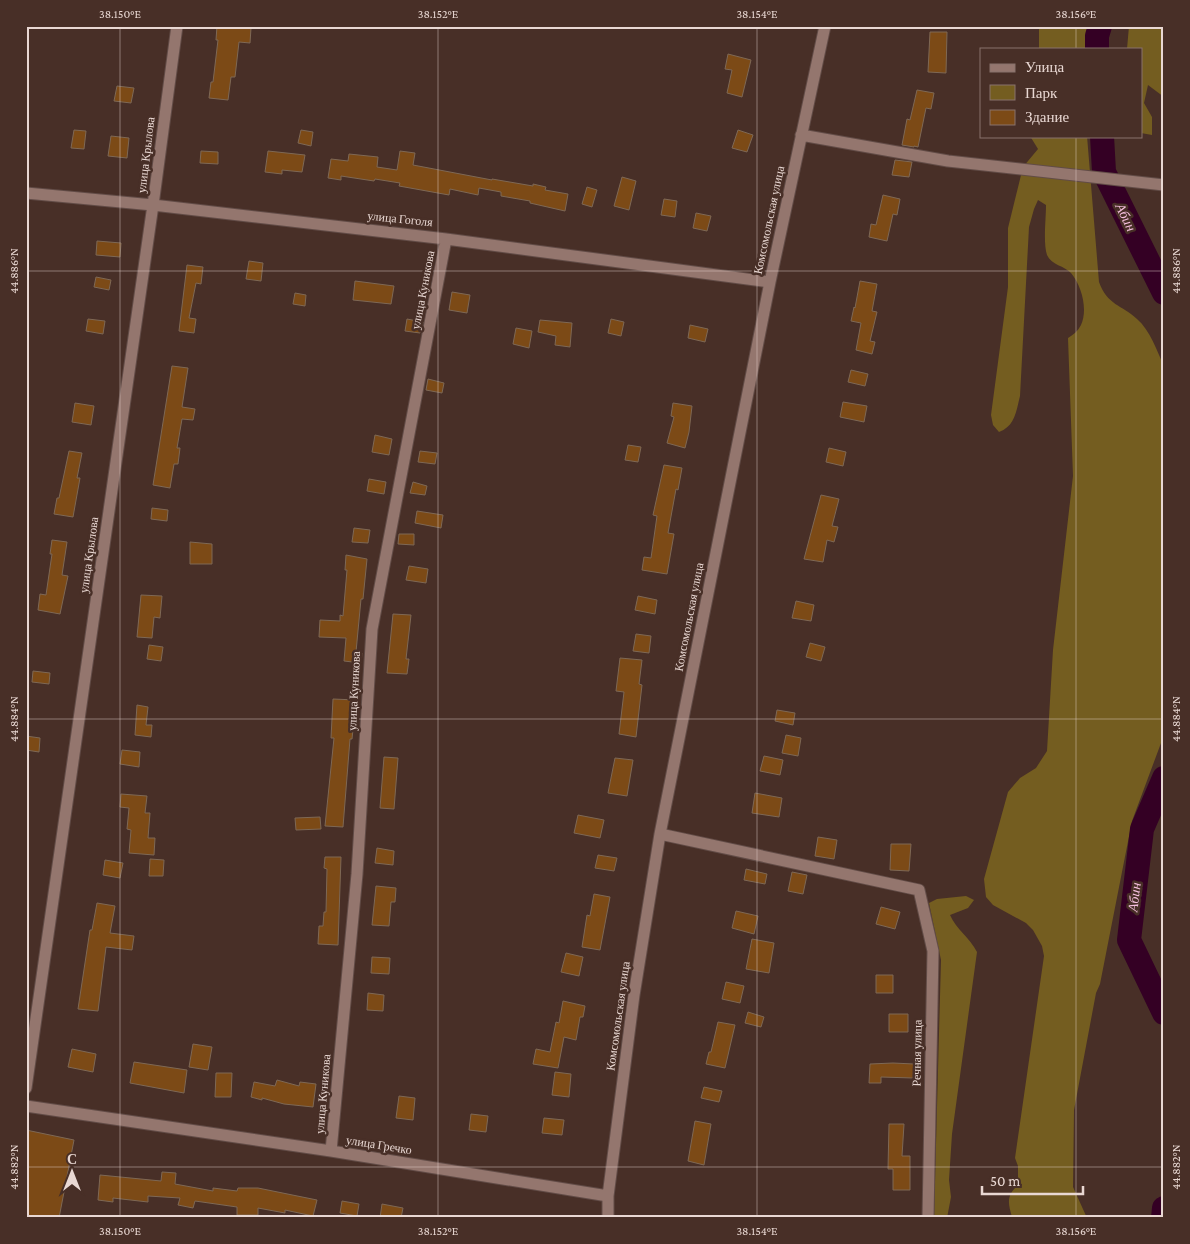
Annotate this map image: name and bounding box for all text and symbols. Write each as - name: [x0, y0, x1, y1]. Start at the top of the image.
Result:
- text: 38.150°E: [99, 7, 141, 21]
- text: 38.152°E: [418, 7, 459, 21]
- text: 38.154°E: [736, 7, 778, 21]
- text: 38.156°E: [1056, 7, 1097, 21]
- legend: [980, 48, 1142, 138]
- text: Улица: [1025, 59, 1064, 75]
- text: Парк: [1025, 85, 1058, 101]
- text: Здание: [1025, 109, 1069, 125]
- street label: улица Крылова: [134, 115, 158, 194]
- street label: Комсомольская улица: [751, 164, 787, 275]
- water label: Абин: [1112, 199, 1140, 234]
- street label: улица Гоголя: [367, 209, 434, 229]
- text: 44.886°N: [7, 248, 21, 294]
- text: 44.886°N: [1169, 248, 1183, 294]
- street label: улица Куникова: [409, 249, 438, 331]
- street label: улица Крылова: [77, 515, 101, 594]
- street label: Комсомольская улица: [672, 561, 707, 673]
- street label: улица Куникова: [345, 650, 363, 731]
- text: 44.884°N: [7, 696, 21, 742]
- text: 44.884°N: [1169, 696, 1183, 742]
- water label: Абин: [1124, 881, 1144, 914]
- street label: Комсомольская улица: [603, 960, 633, 1072]
- street label: Речная улица: [909, 1019, 925, 1086]
- street label: улица Куникова: [313, 1053, 334, 1134]
- street label: улица Гречко: [345, 1133, 413, 1157]
- text: 44.882°N: [7, 1144, 21, 1190]
- text: 44.882°N: [1169, 1144, 1183, 1190]
- north arrow: [48, 1146, 98, 1196]
- text: С: [67, 1151, 77, 1167]
- scale bar: [982, 1164, 1084, 1196]
- text: 50 m: [990, 1173, 1020, 1189]
- text: 38.150°E: [99, 1224, 141, 1238]
- text: 38.152°E: [418, 1224, 459, 1238]
- text: 38.154°E: [736, 1224, 778, 1238]
- text: 38.156°E: [1056, 1224, 1097, 1238]

